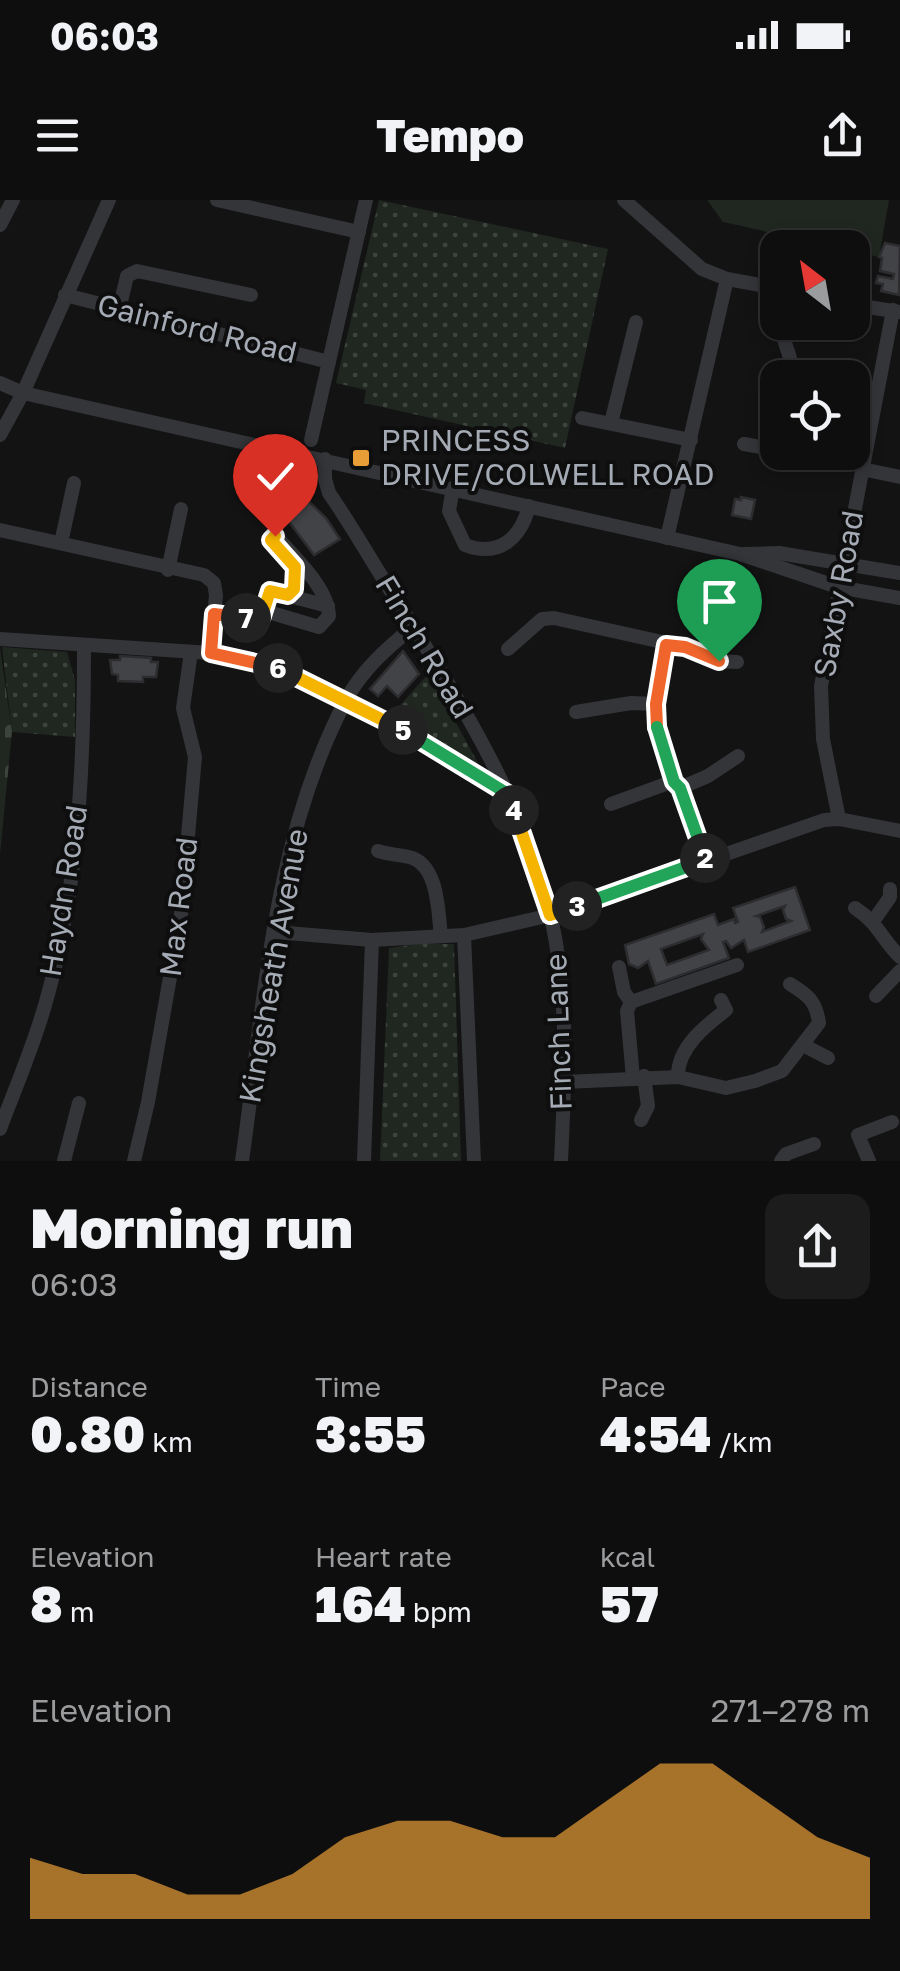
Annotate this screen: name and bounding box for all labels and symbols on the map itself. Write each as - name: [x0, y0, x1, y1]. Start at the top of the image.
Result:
- north arrow: [760, 230, 870, 340]
- street label: Gainford Road: [94, 286, 301, 370]
- place label: PRINCESS DRIVE/COLWELL ROAD: [381, 422, 714, 492]
- pin: [233, 434, 318, 537]
- marker: PRINCESS DRIVE/COLWELL ROAD: [350, 447, 372, 469]
- street label: Saxby Road: [806, 508, 870, 680]
- pin: [677, 559, 762, 662]
- street label: Finch Road: [368, 569, 482, 724]
- pin: 7: [221, 593, 271, 643]
- pin: 6: [253, 643, 303, 693]
- pin: 5: [378, 705, 428, 755]
- pin: 4: [489, 785, 539, 835]
- street label: Haydn Road: [32, 802, 94, 979]
- street label: Kingsheath Avenue: [231, 826, 315, 1106]
- pin: 2: [680, 833, 730, 883]
- street label: Max Road: [152, 835, 204, 979]
- pin: 3: [552, 881, 602, 931]
- street label: Finch Lane: [537, 953, 579, 1111]

